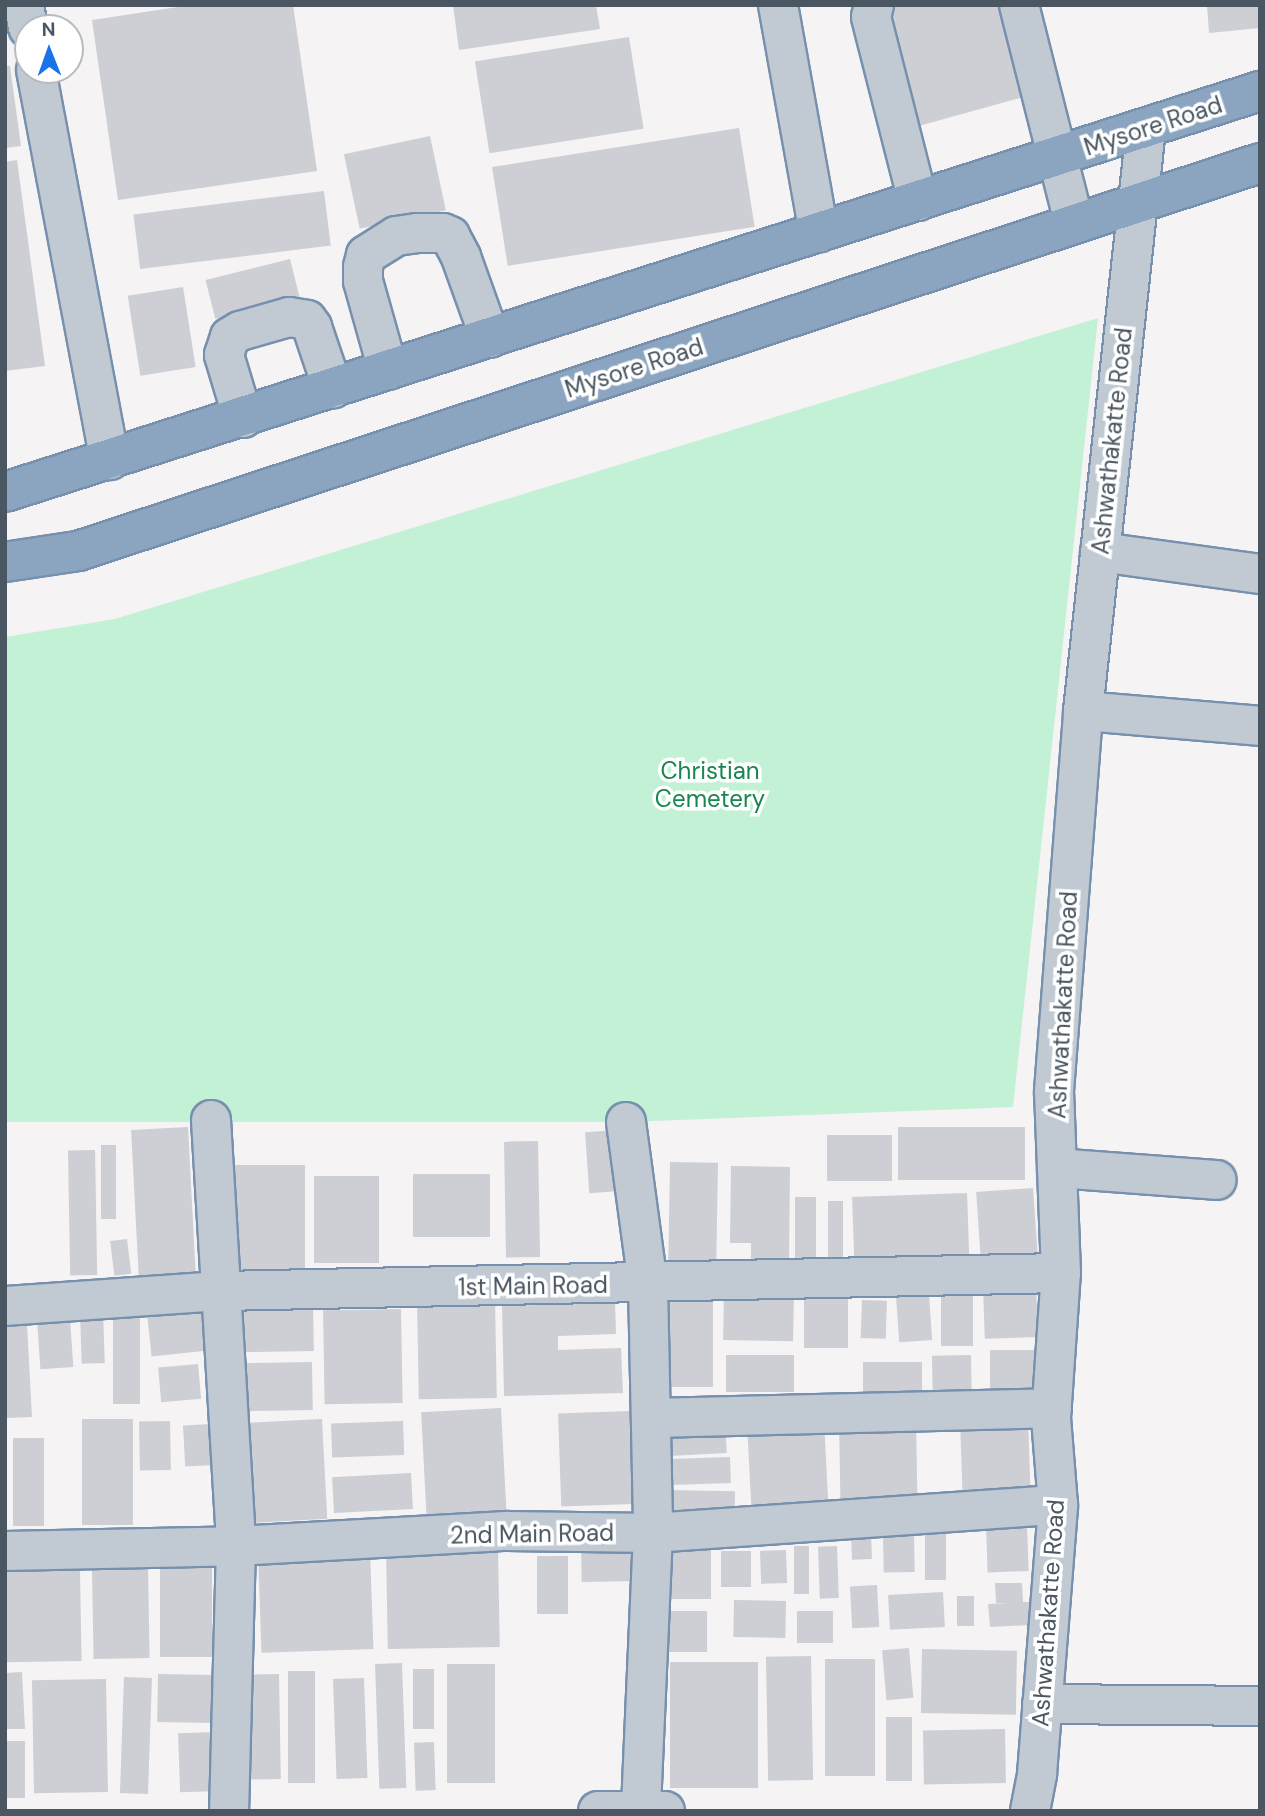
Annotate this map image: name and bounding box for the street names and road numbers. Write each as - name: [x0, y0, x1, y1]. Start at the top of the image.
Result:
- street label: Mysore Road: [1080, 90, 1226, 162]
- street label: Ashwathakatte Road: [1086, 326, 1138, 556]
- street label: Mysore Road: [561, 332, 707, 404]
- street label: Ashwathakatte Road: [1043, 891, 1083, 1119]
- street label: 1st Main Road: [458, 1270, 608, 1302]
- street label: Ashwathakatte Road: [1026, 1498, 1070, 1728]
- street label: 2nd Main Road: [450, 1518, 614, 1550]

